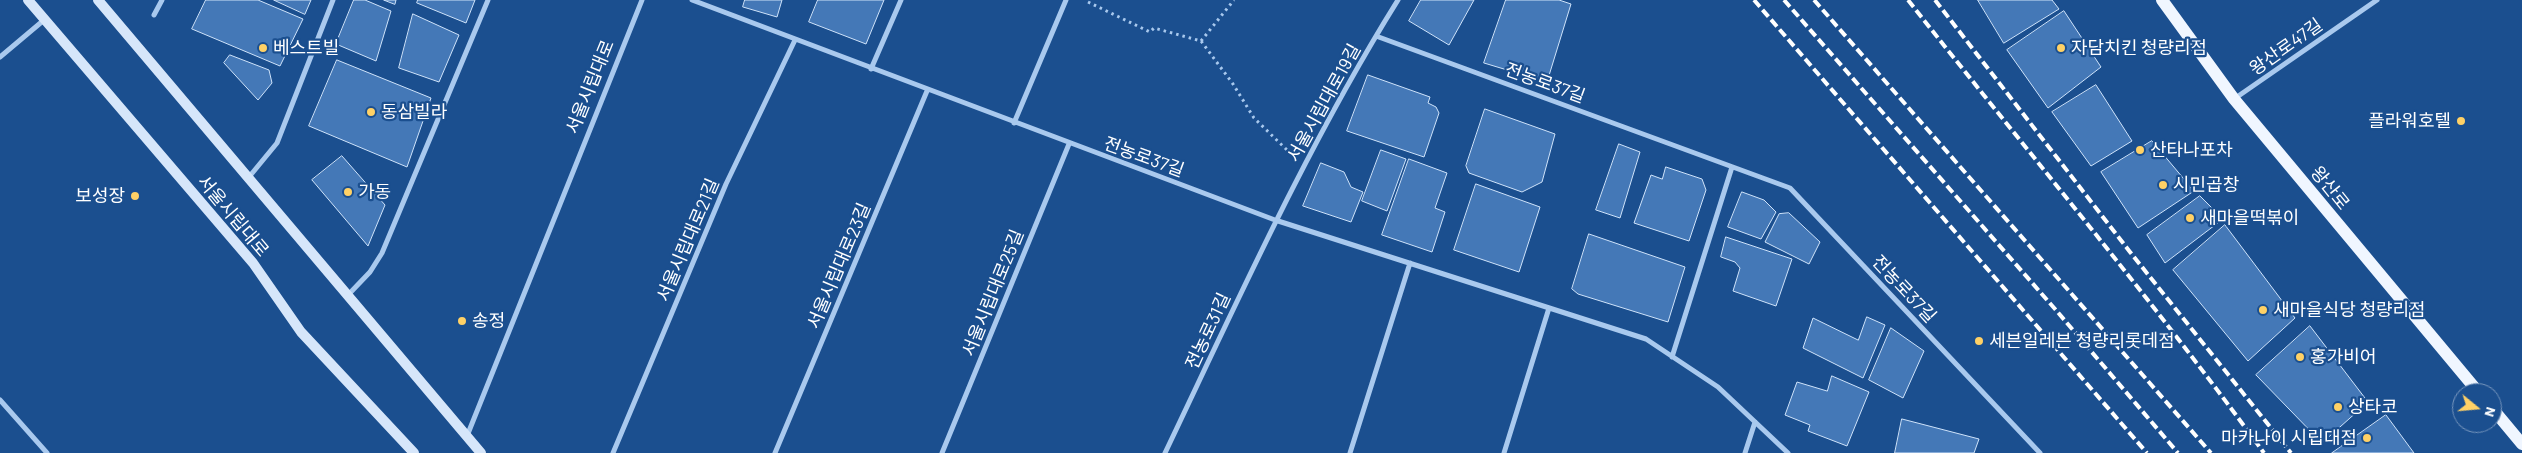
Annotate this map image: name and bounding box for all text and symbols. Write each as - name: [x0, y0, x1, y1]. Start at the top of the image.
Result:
- street label: 왕산로47길: [2245, 14, 2327, 80]
- place label: 베스트빌: [273, 37, 339, 59]
- street label: 서울시립대로: [561, 37, 619, 137]
- place label: 자담치킨 청량리점: [2071, 37, 2207, 59]
- street label: 서울시립대로19길: [1283, 40, 1365, 166]
- marker: 베스트빌: [257, 42, 269, 54]
- marker: 자담치킨 청량리점: [2055, 42, 2067, 54]
- street label: 전농로37길: [1502, 58, 1588, 108]
- place label: 동삼빌라: [381, 101, 447, 123]
- marker: 동삼빌라: [365, 106, 377, 118]
- place label: 플라워호텔: [2368, 110, 2451, 132]
- marker: 플라워호텔: [2455, 115, 2467, 127]
- street label: 전농로37길: [1101, 132, 1187, 182]
- place label: 산타나포차: [2150, 139, 2233, 161]
- marker: 산타나포차: [2134, 144, 2146, 156]
- street label: 왕산로: [2306, 162, 2354, 214]
- street label: 서울시립대로: [193, 171, 273, 261]
- place label: 시민곱창: [2173, 174, 2239, 196]
- street label: 서울시립대로21길: [652, 175, 724, 305]
- marker: 시민곱창: [2157, 179, 2169, 191]
- place label: 가동: [358, 181, 391, 203]
- place label: 보성장: [75, 185, 125, 207]
- marker: 가동: [342, 186, 354, 198]
- marker: 보성장: [129, 190, 141, 202]
- street label: 서울시립대로23길: [803, 200, 875, 332]
- place label: 새마을떡볶이: [2200, 207, 2299, 229]
- marker: 새마을떡볶이: [2184, 212, 2196, 224]
- street label: 서울시립대로25길: [958, 226, 1028, 360]
- street label: 전농로37길: [1867, 251, 1941, 327]
- street label: 전농로31길: [1181, 289, 1235, 373]
- place label: 새마을식당 청량리점: [2273, 299, 2426, 321]
- marker: 새마을식당 청량리점: [2257, 304, 2269, 316]
- place label: 송정: [472, 310, 505, 332]
- marker: 송정: [456, 315, 468, 327]
- place label: 세븐일레븐 청량리롯데점: [1989, 330, 2175, 352]
- marker: 세븐일레븐 청량리롯데점: [1973, 335, 1985, 347]
- place label: 홍가비어: [2310, 346, 2376, 368]
- marker: 홍가비어: [2294, 351, 2306, 363]
- north arrow: [2452, 383, 2502, 433]
- place label: 상타코: [2348, 396, 2398, 418]
- marker: 상타코: [2332, 401, 2344, 413]
- text: N: [2481, 405, 2500, 419]
- place label: 마카나이 시립대점: [2221, 427, 2357, 449]
- marker: 마카나이 시립대점: [2361, 432, 2373, 444]

